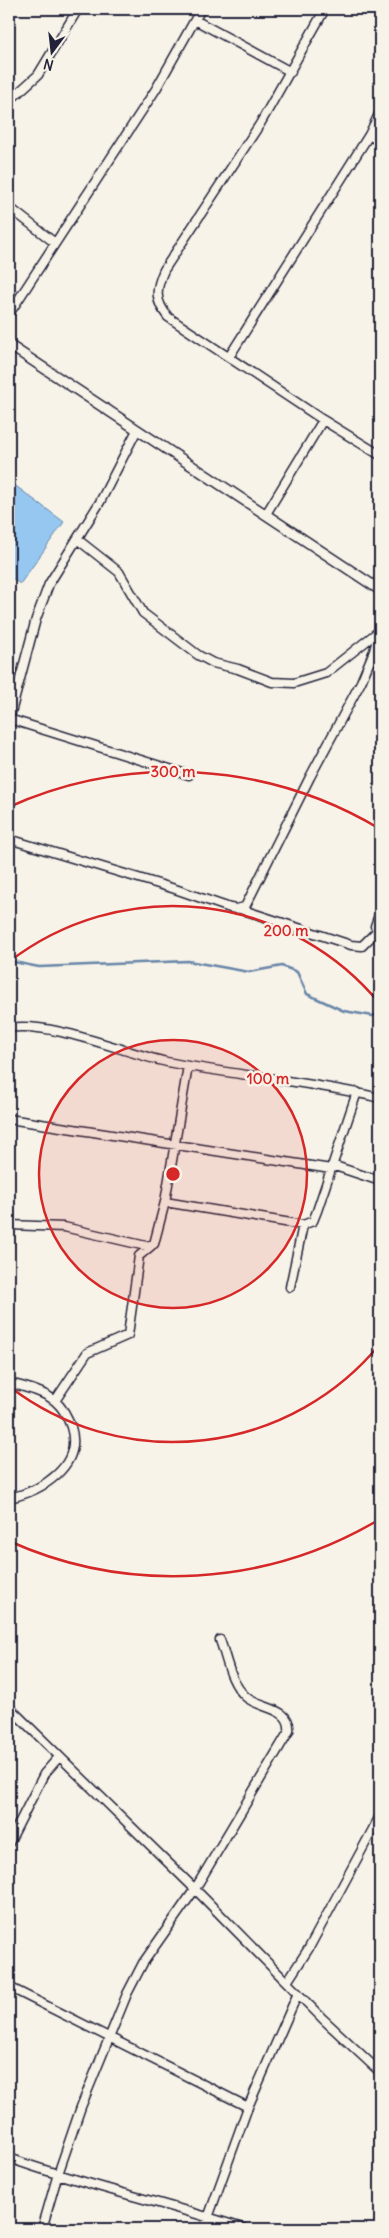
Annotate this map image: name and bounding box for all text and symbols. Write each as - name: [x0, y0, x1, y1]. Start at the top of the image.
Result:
- north arrow: [28, 28, 78, 78]
- text: N: [42, 55, 56, 75]
- text: 300 m: [151, 762, 196, 781]
- text: 200 m: [264, 921, 308, 940]
- text: 100 m: [247, 1069, 289, 1088]
- centre of rings: [164, 1165, 182, 1183]

